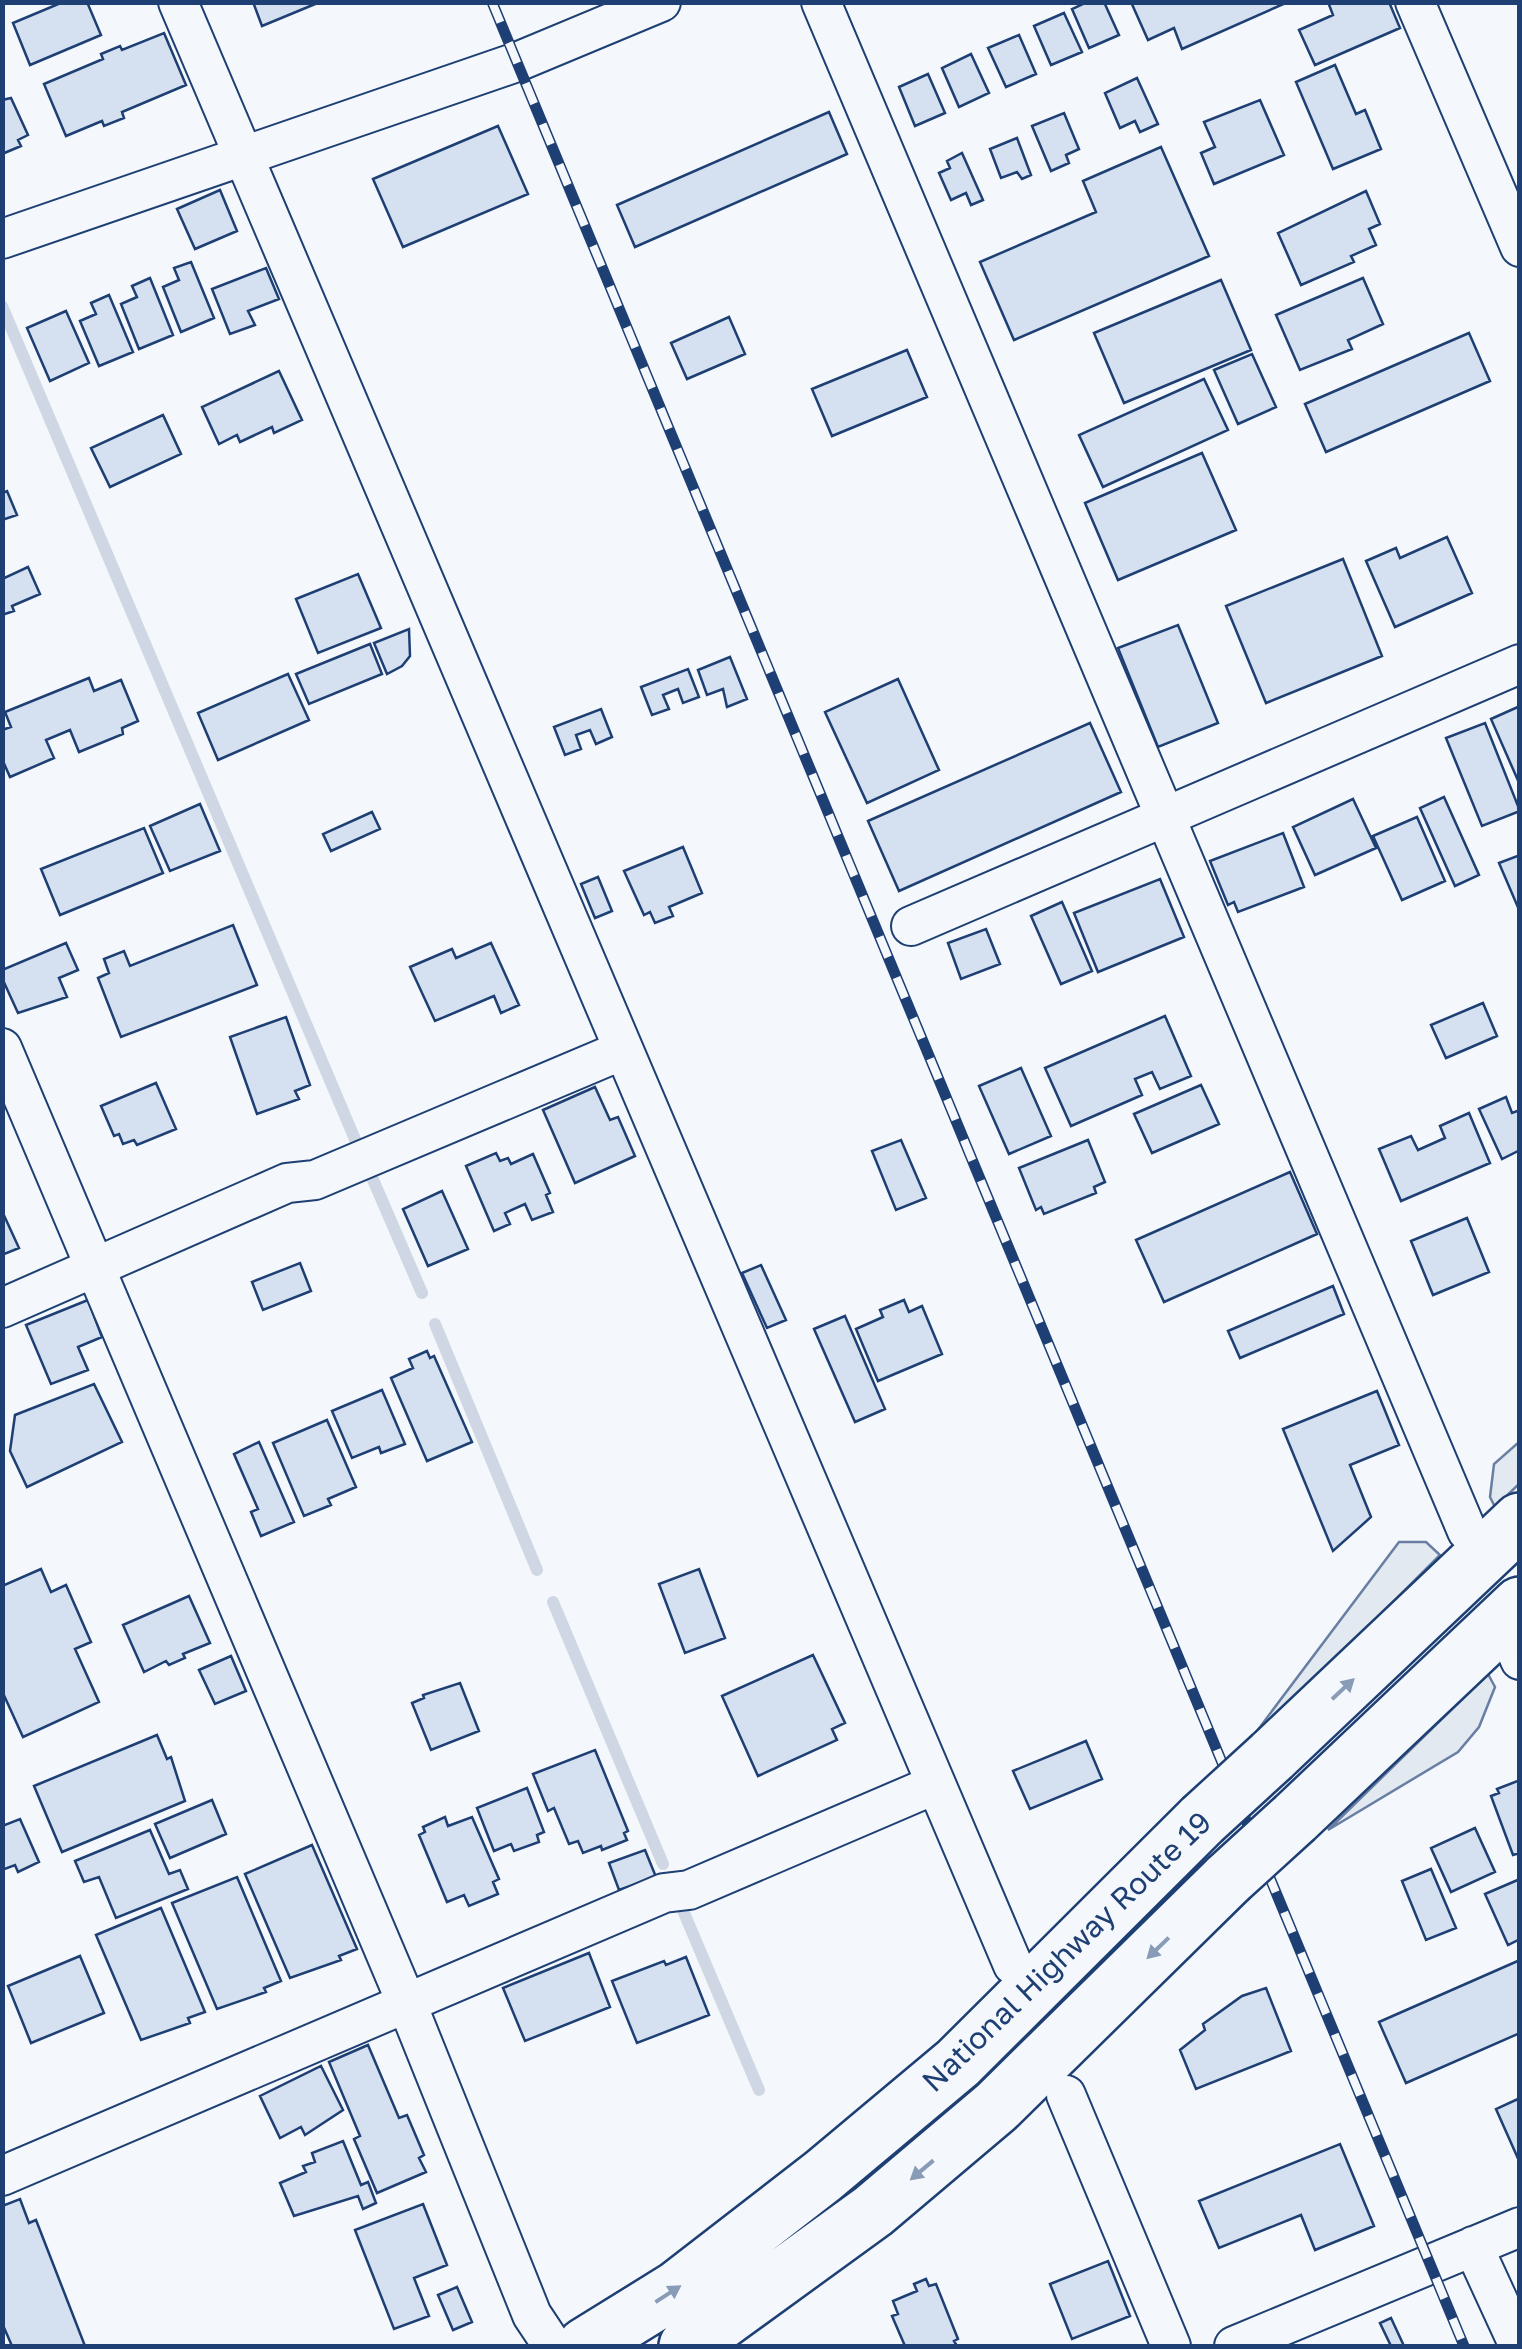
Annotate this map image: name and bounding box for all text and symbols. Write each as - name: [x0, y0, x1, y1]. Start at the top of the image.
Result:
- one-way arrow: [1331, 1678, 1355, 1701]
- street label: National Highway Route 19: [914, 1804, 1218, 2099]
- one-way arrow: [1147, 1935, 1171, 1959]
- one-way arrow: [910, 2159, 935, 2181]
- one-way arrow: [654, 2286, 681, 2304]

